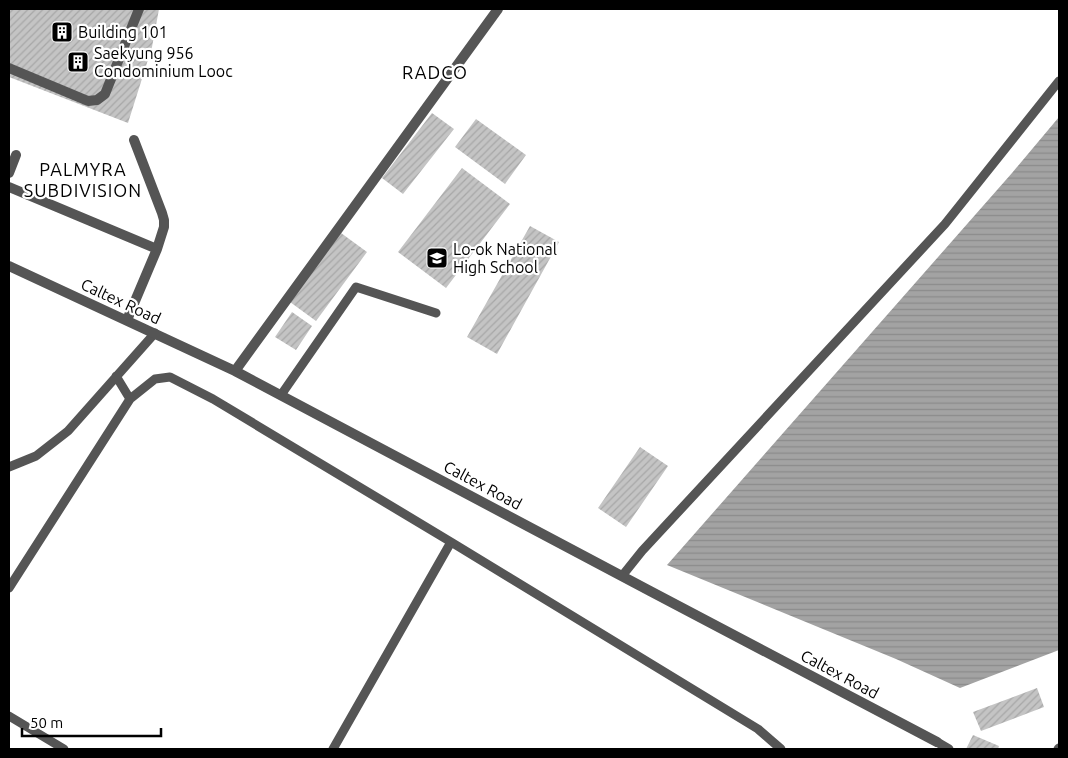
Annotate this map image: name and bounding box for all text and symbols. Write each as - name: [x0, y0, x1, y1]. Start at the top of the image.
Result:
- building icon: Building 101: [50, 20, 74, 44]
- place label: Building 101: [78, 23, 168, 41]
- place label: Saekyung 956 Condominium Looc: [94, 44, 233, 80]
- building icon: Saekyung 956 Condominium Looc: [66, 50, 90, 74]
- district label: RADCO: [402, 62, 468, 82]
- district label: PALMYRA SUBDIVISION: [24, 159, 142, 200]
- place label: Lo-ok National High School: [453, 240, 557, 276]
- school or university icon: Lo-ok National High School: [425, 246, 449, 270]
- street label: Caltex Road: [78, 275, 164, 327]
- street label: Caltex Road: [441, 457, 525, 513]
- street label: Caltex Road: [798, 646, 882, 702]
- scale bar: [22, 706, 161, 738]
- text: 50 m: [30, 714, 63, 731]

